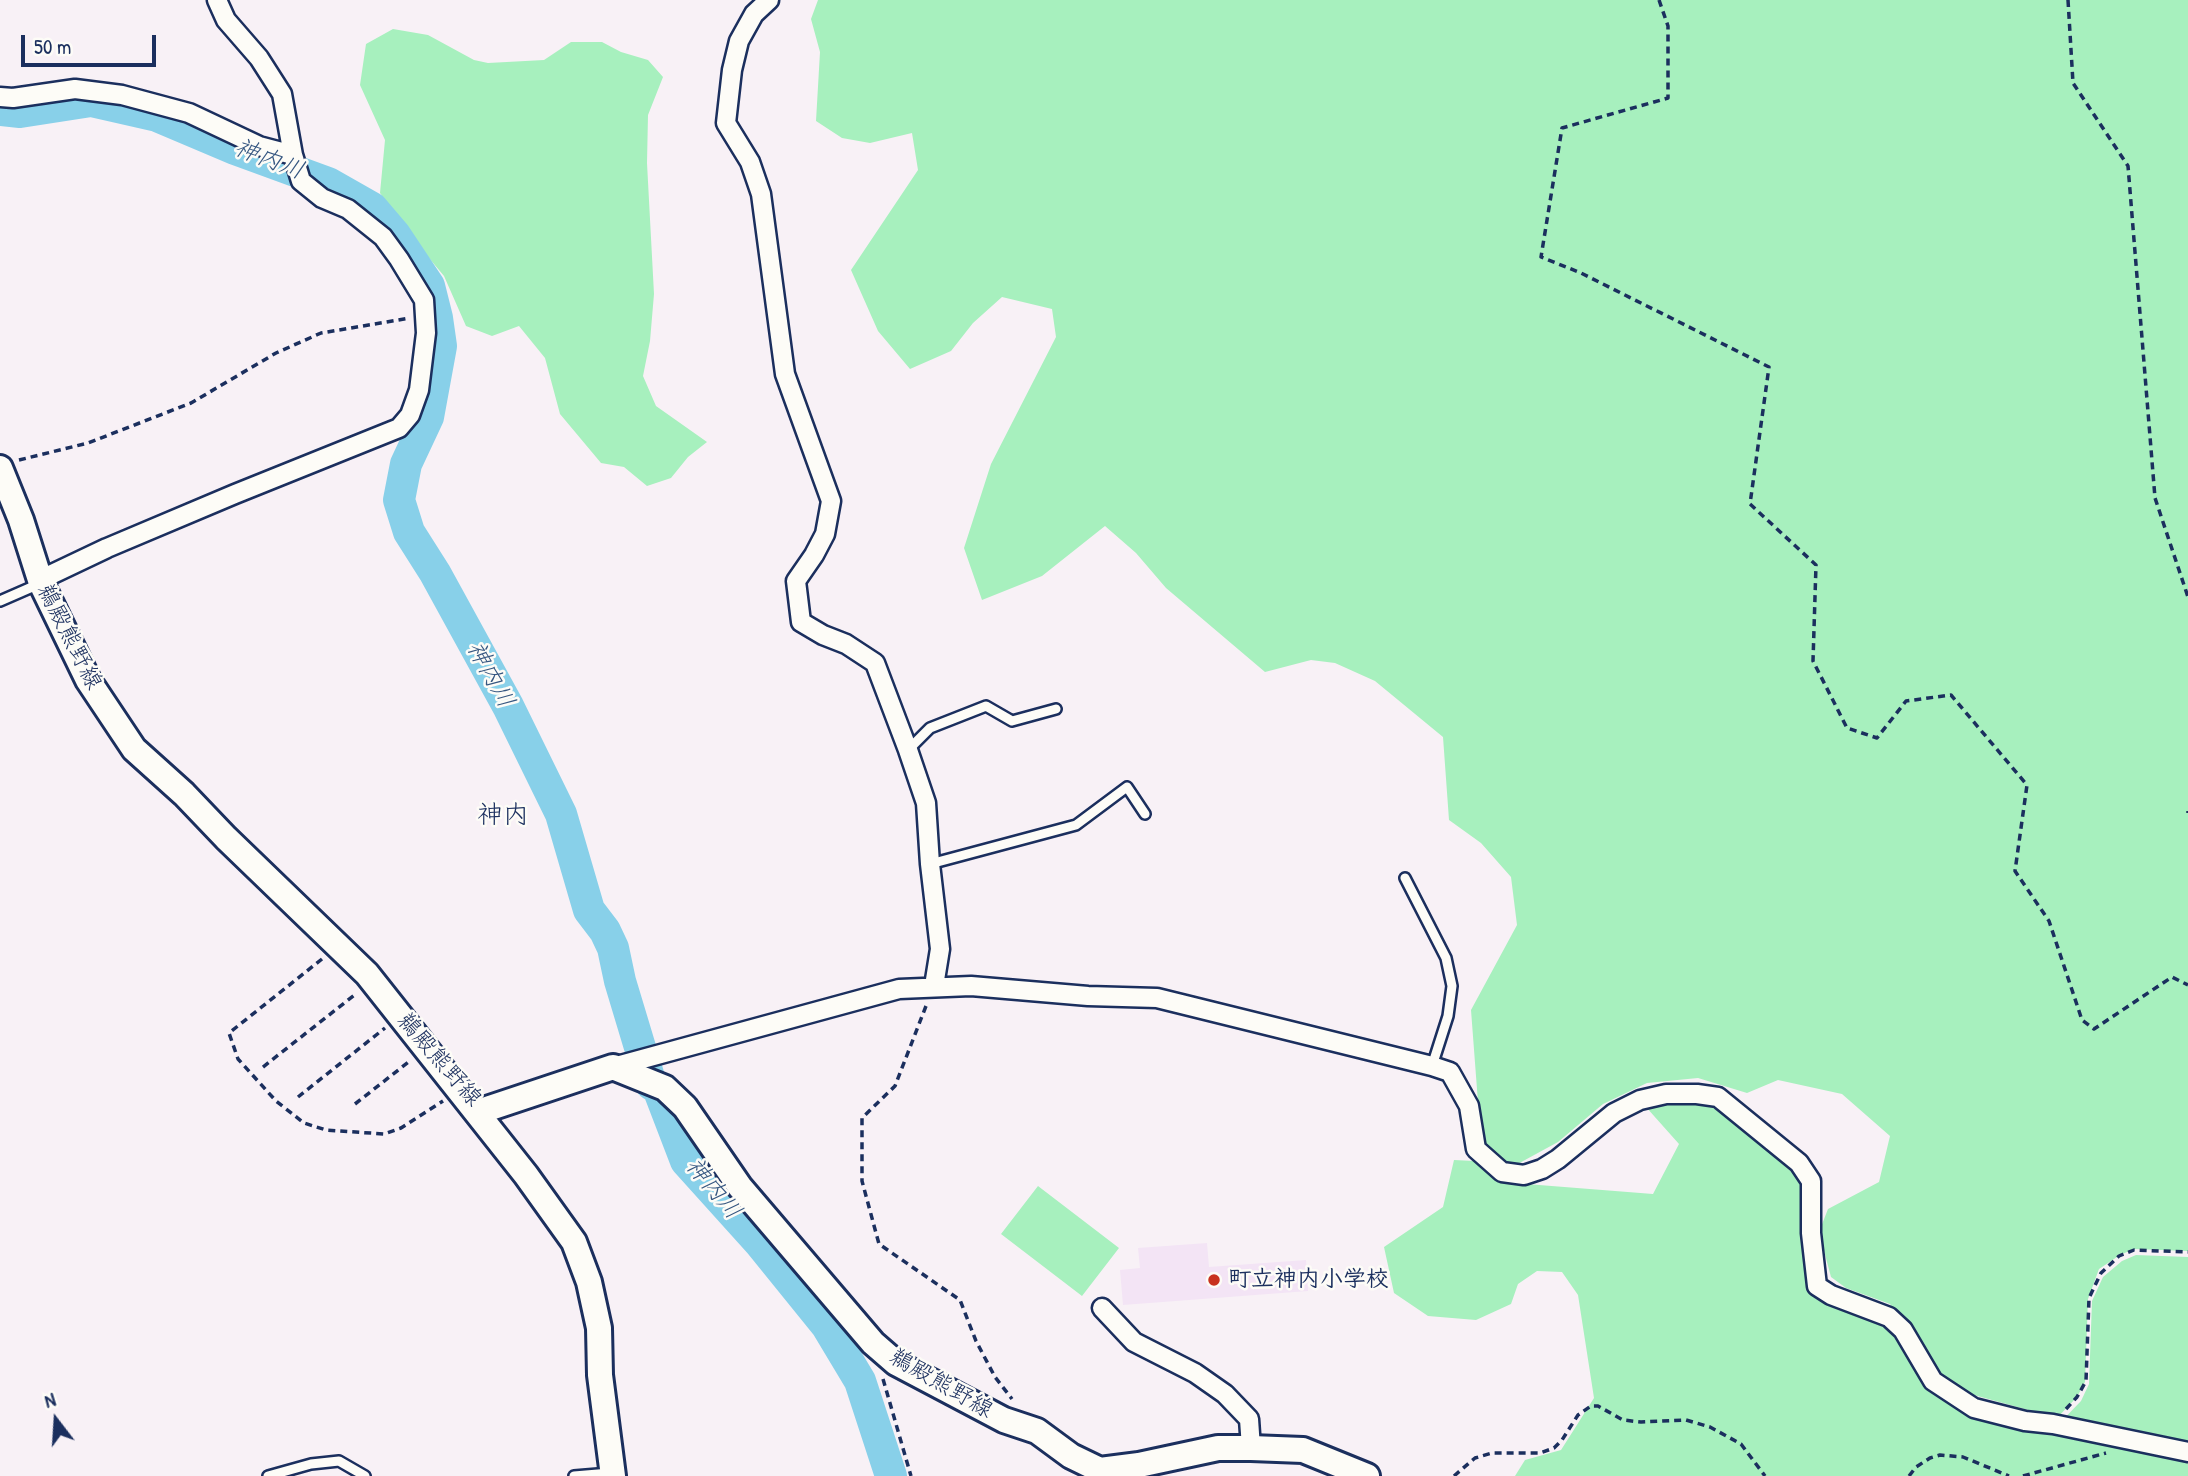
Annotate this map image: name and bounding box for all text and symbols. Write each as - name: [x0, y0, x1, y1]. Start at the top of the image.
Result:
- scale bar: [24, 21, 159, 65]
- text: 50 m: [34, 32, 71, 61]
- water label: 神内川: [230, 134, 308, 186]
- street label: 鵜殿熊野線: [31, 580, 107, 694]
- water label: 神内川: [460, 637, 520, 713]
- district label: 神内: [477, 800, 529, 832]
- street label: 鵜殿熊野線: [391, 1008, 487, 1112]
- water label: 神内川: [679, 1152, 747, 1226]
- place label: 町立神内小学校: [1228, 1266, 1389, 1294]
- marker: 町立神内小学校: [1206, 1272, 1222, 1288]
- street label: 鵜殿熊野線: [884, 1343, 998, 1425]
- north arrow: [21, 1385, 91, 1455]
- text: N: [41, 1386, 58, 1414]

